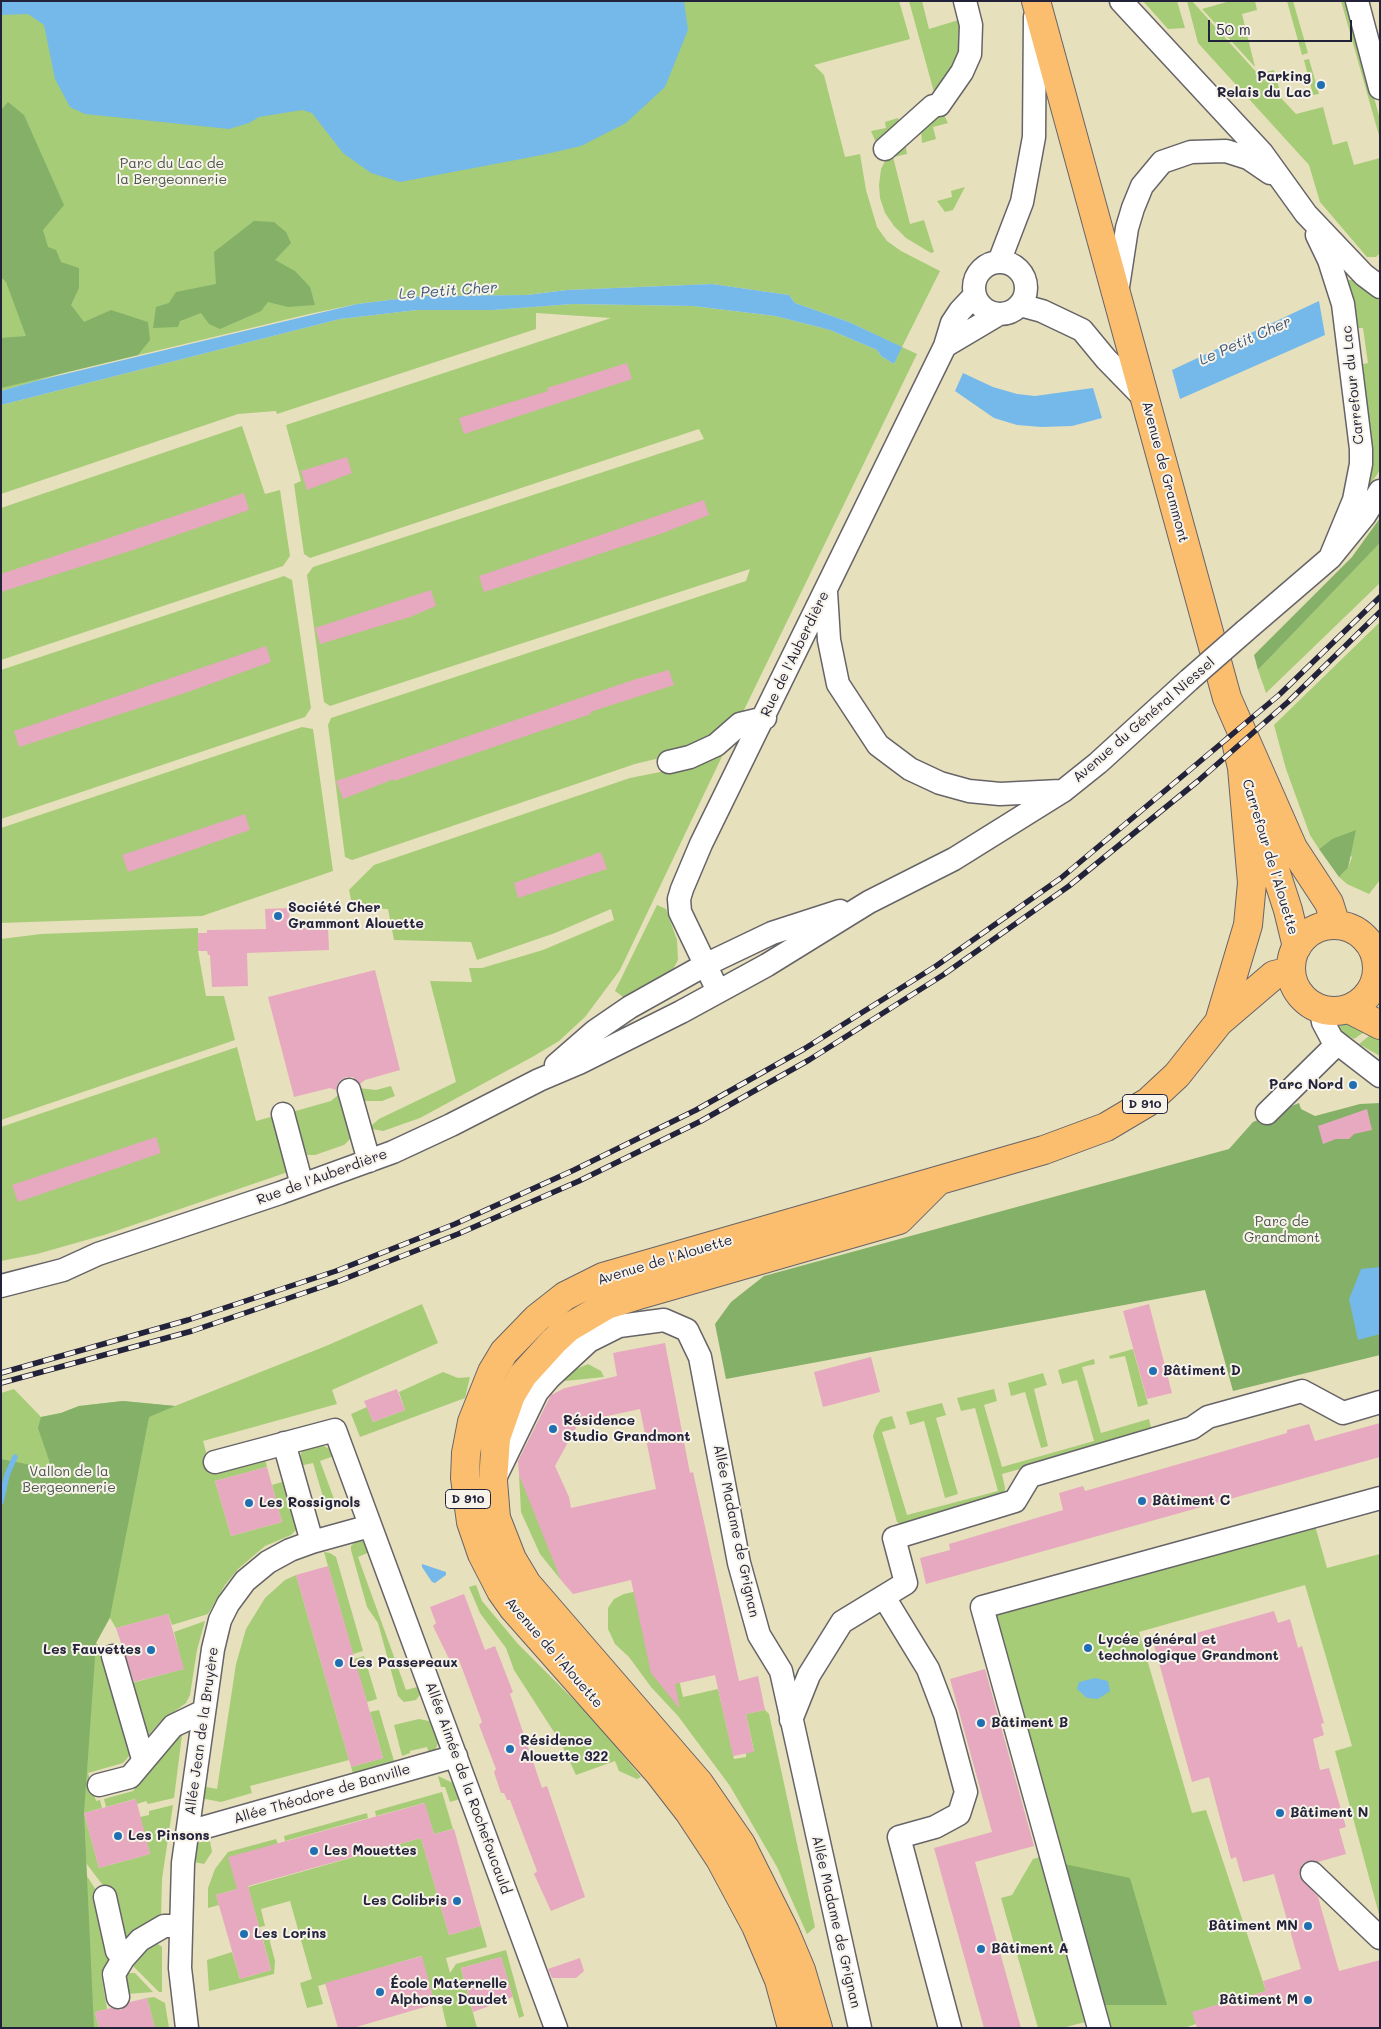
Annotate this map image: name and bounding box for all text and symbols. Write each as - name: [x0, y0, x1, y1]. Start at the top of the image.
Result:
- scale bar: [1211, 10, 1355, 42]
- text: 50 m: [1216, 19, 1251, 39]
- place label: Parking Relais du Lac: [1217, 69, 1311, 102]
- marker: Parking Relais du Lac: [1315, 79, 1327, 91]
- park label: Parc du Lac de la Bergeonnerie: [117, 156, 227, 188]
- water label: Le Petit Cher: [398, 279, 498, 303]
- water label: Le Petit Cher: [1196, 313, 1294, 369]
- street label: Carrefour du Lac: [1338, 325, 1368, 445]
- street label: Avenue de Grammont: [1138, 400, 1192, 544]
- street label: Rue de l'Auberdière: [757, 588, 833, 720]
- street label: Avenue du Général Niessel: [1070, 654, 1218, 786]
- street label: Carrefour de l'Alouette: [1238, 777, 1302, 937]
- place label: Société Cher Grammont Alouette: [288, 900, 424, 932]
- marker: Société Cher Grammont Alouette: [272, 910, 284, 922]
- place label: Parc Nord: [1269, 1077, 1343, 1093]
- marker: Parc Nord: [1347, 1079, 1359, 1091]
- road number: D 910: [1122, 1094, 1168, 1114]
- street label: Rue de l'Auberdière: [254, 1146, 390, 1208]
- park label: Parc de Grandmont: [1244, 1214, 1320, 1246]
- street label: Avenue de l'Alouette: [595, 1231, 735, 1289]
- place label: Bâtiment D: [1163, 1363, 1241, 1379]
- marker: Bâtiment D: [1147, 1365, 1159, 1377]
- place label: Résidence Studio Grandmont: [563, 1413, 691, 1445]
- marker: Résidence Studio Grandmont: [547, 1423, 559, 1435]
- street label: Allée Madame de Grignan: [709, 1443, 763, 1619]
- park label: Vallon de la Bergeonnerie: [22, 1464, 116, 1496]
- road number: D 910: [446, 1490, 490, 1508]
- place label: Bâtiment C: [1152, 1493, 1230, 1509]
- place label: Les Rossignols: [259, 1495, 360, 1511]
- marker: Bâtiment C: [1136, 1495, 1148, 1507]
- marker: Les Rossignols: [243, 1497, 255, 1509]
- street label: Avenue de l'Alouette: [502, 1595, 606, 1711]
- place label: Lycée général et technologique Grandmont: [1098, 1632, 1279, 1664]
- place label: Les Fauvettes: [43, 1642, 141, 1658]
- marker: Lycée général et technologique Grandmont: [1082, 1642, 1094, 1654]
- marker: Les Fauvettes: [145, 1644, 157, 1656]
- street label: Allée Jean de la Bruyère: [182, 1646, 222, 1816]
- place label: Les Passereaux: [349, 1655, 458, 1671]
- marker: Les Passereaux: [333, 1657, 345, 1669]
- street label: Allée Aimée de la Rochefoucauld: [422, 1680, 514, 1896]
- place label: Bâtiment B: [991, 1715, 1068, 1731]
- marker: Bâtiment B: [975, 1717, 987, 1729]
- place label: Résidence Alouette 322: [520, 1733, 608, 1765]
- marker: Résidence Alouette 322: [504, 1743, 516, 1755]
- street label: Allée Théodore de Banville: [232, 1761, 412, 1827]
- place label: Bâtiment N: [1290, 1805, 1368, 1821]
- marker: Bâtiment N: [1274, 1807, 1286, 1819]
- place label: Les Pinsons: [128, 1828, 210, 1844]
- marker: Les Pinsons: [112, 1830, 124, 1842]
- street label: Allée Madame de Grignan: [808, 1834, 864, 2010]
- place label: Les Mouettes: [324, 1843, 417, 1859]
- marker: Les Mouettes: [308, 1845, 320, 1857]
- place label: Les Colibris: [363, 1893, 447, 1909]
- marker: Les Colibris: [451, 1895, 463, 1907]
- place label: Bâtiment MN: [1208, 1918, 1298, 1934]
- marker: Bâtiment MN: [1302, 1920, 1314, 1932]
- place label: Les Lorins: [254, 1926, 326, 1942]
- marker: Les Lorins: [238, 1928, 250, 1940]
- place label: Bâtiment A: [991, 1941, 1068, 1957]
- marker: Bâtiment A: [975, 1943, 987, 1955]
- place label: École Maternelle Alphonse Daudet: [390, 1976, 508, 2008]
- marker: École Maternelle Alphonse Daudet: [374, 1986, 386, 1998]
- place label: Bâtiment M: [1219, 1992, 1298, 2008]
- marker: Bâtiment M: [1302, 1994, 1314, 2006]

